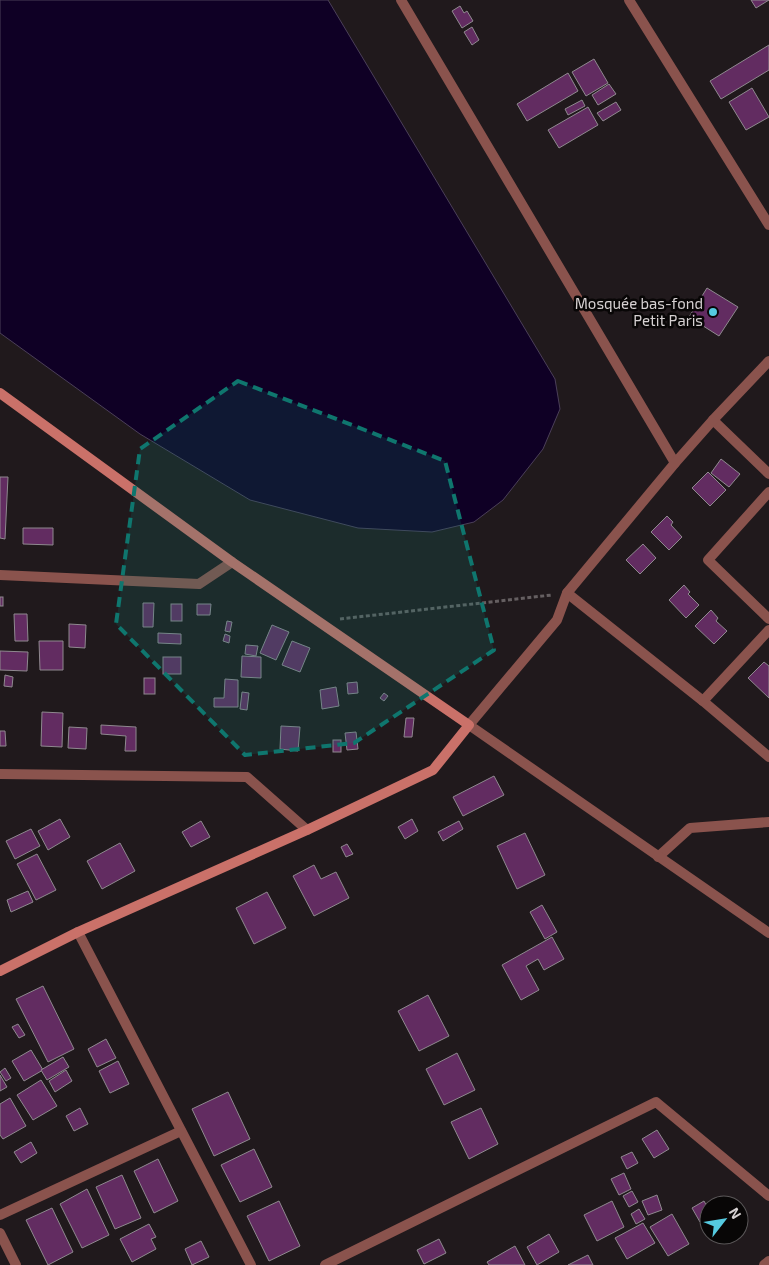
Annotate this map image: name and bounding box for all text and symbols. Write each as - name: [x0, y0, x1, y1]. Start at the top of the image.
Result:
- place label: Mosquée bas-fond Petit Paris: [575, 294, 703, 329]
- marker: Mosquée bas-fond Petit Paris: [707, 306, 719, 318]
- north arrow: [699, 1195, 749, 1245]
- text: N: [726, 1204, 745, 1222]

